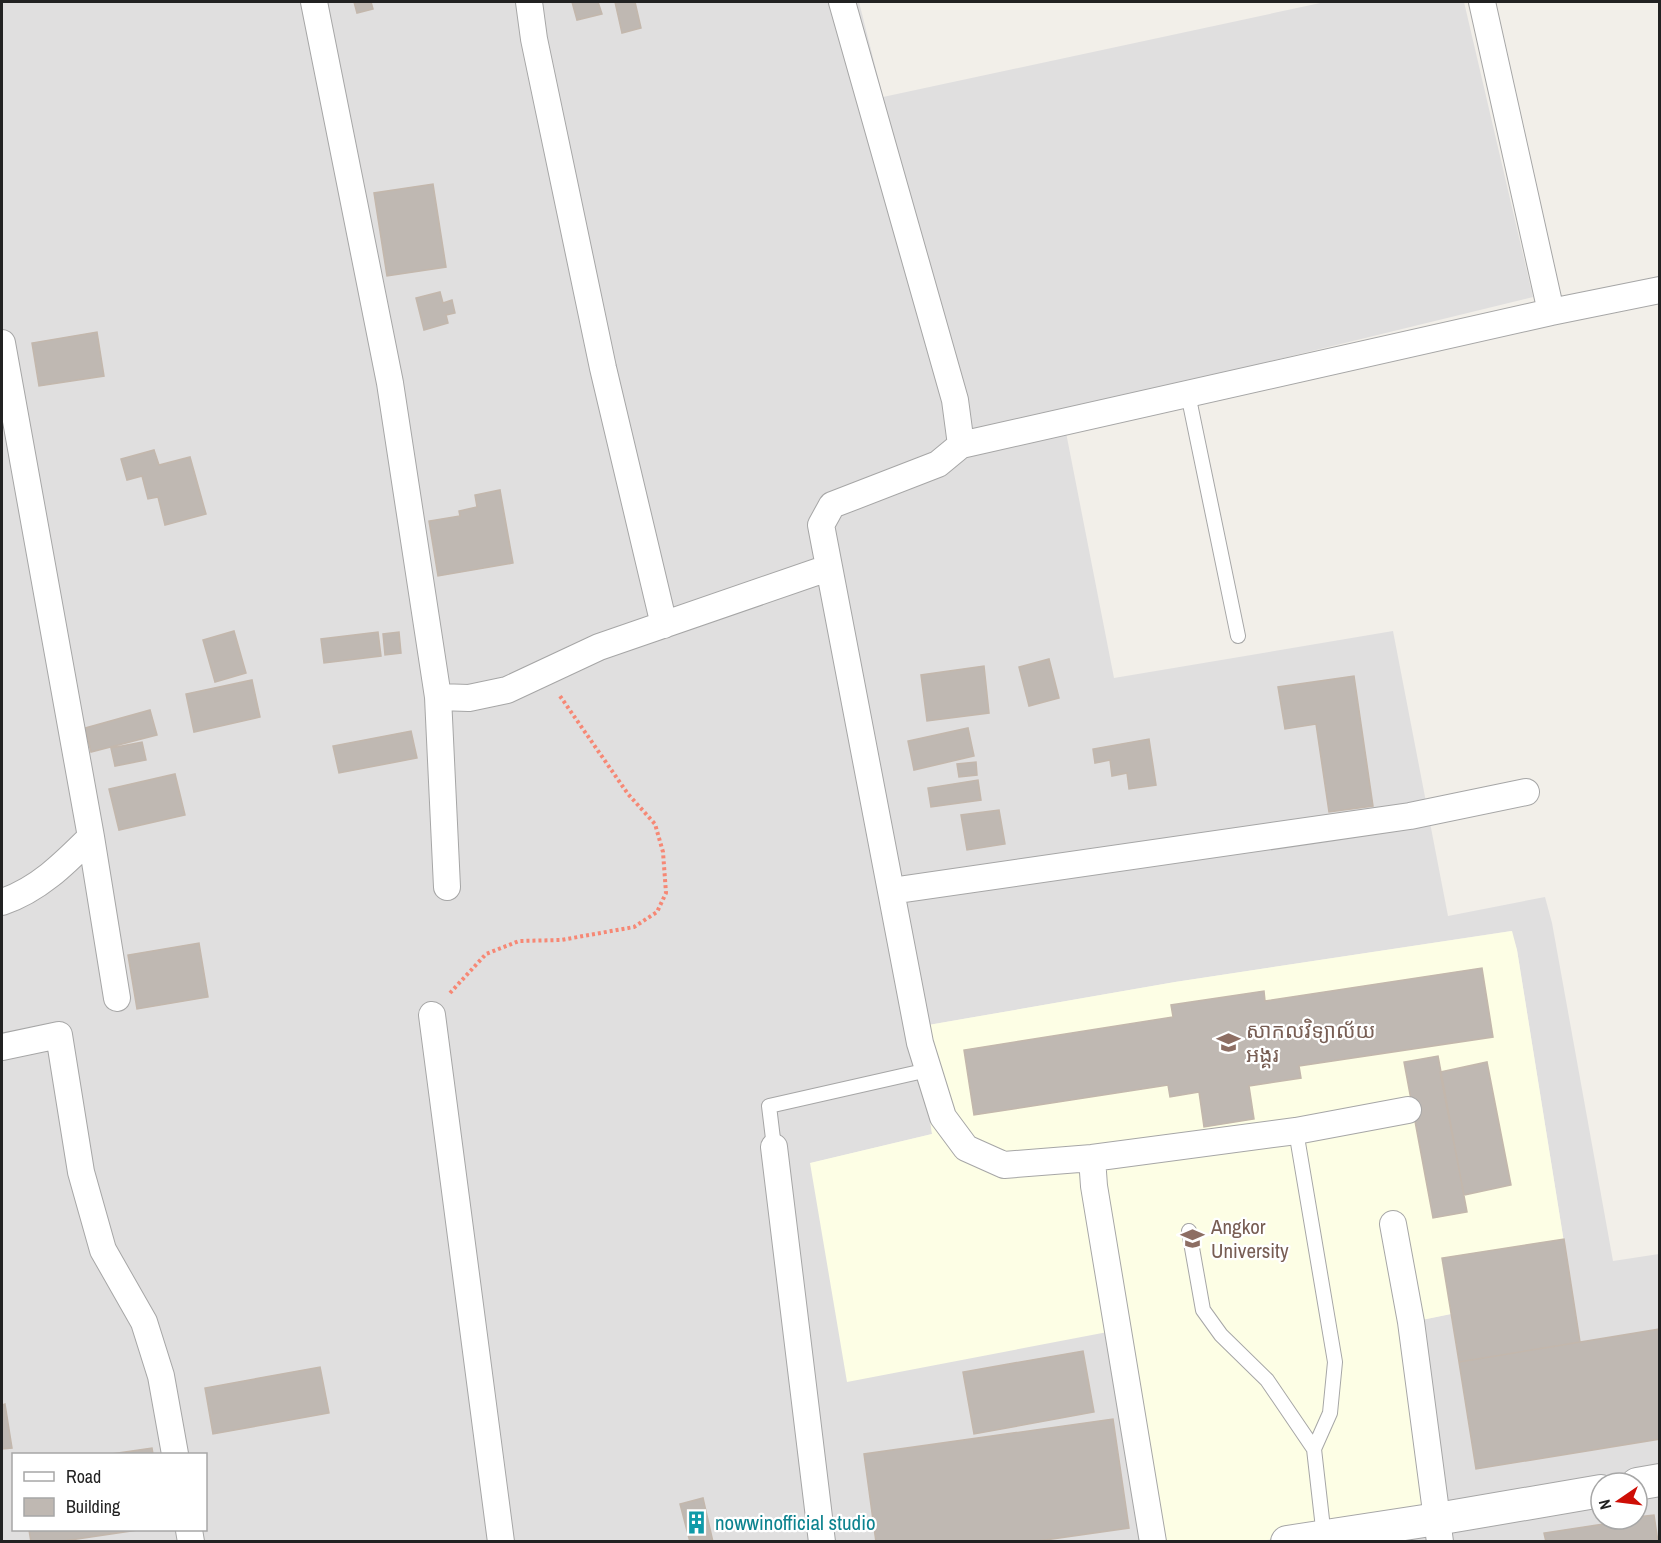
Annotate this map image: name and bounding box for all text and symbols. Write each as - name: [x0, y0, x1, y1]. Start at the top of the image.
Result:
- place label: សាកលវិទ្យាល័យ អង្គរ: [1246, 1016, 1376, 1069]
- school or university icon: សាកលវិទ្យាល័យ អង្គរ: [1215, 1030, 1241, 1056]
- place label: Angkor University: [1210, 1212, 1289, 1265]
- school or university icon: Angkor University: [1180, 1226, 1206, 1252]
- legend: [12, 1453, 207, 1531]
- text: Road: [66, 1464, 101, 1489]
- north arrow: [1589, 1471, 1649, 1531]
- text: Building: [66, 1494, 121, 1519]
- text: N: [1593, 1497, 1616, 1512]
- place label: nowwinofficial studio: [715, 1508, 876, 1537]
- building icon: nowwinofficial studio: [684, 1510, 710, 1536]

